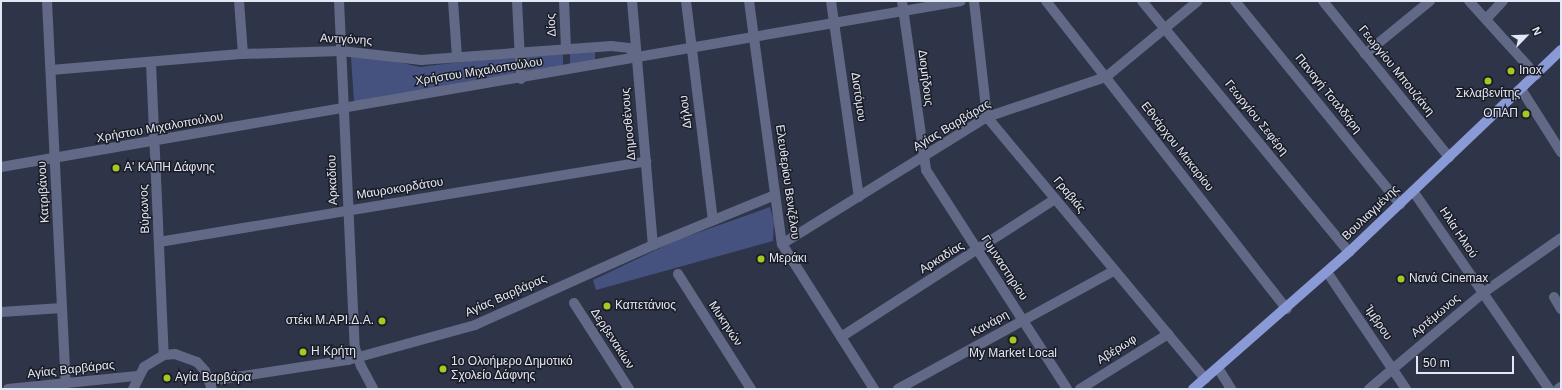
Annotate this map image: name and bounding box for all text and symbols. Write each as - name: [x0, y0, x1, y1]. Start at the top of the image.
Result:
- street label: Δίος: [544, 13, 560, 37]
- north arrow: [1506, 16, 1546, 56]
- street label: Γεωργίου Μπουζιάνη: [1355, 23, 1437, 119]
- text: N: [1530, 25, 1544, 37]
- street label: Αντιγόνης: [319, 31, 373, 49]
- street label: Διομήδους: [914, 49, 936, 107]
- street label: Παναγή Τσαλδάρη: [1292, 51, 1364, 137]
- street label: Χρήστου Μιχαλοπούλου: [414, 55, 544, 89]
- place label: Inox: [1519, 64, 1542, 78]
- marker: Inox: [1506, 66, 1516, 76]
- street label: Διστόμου: [847, 71, 869, 123]
- marker: Σκλαβενίτης: [1483, 76, 1493, 86]
- street label: Γεωργίου Σεφέρη: [1221, 77, 1291, 159]
- street label: Δημοσθένους: [619, 87, 639, 161]
- place label: Σκλαβενίτης: [1456, 87, 1520, 101]
- street label: Δήλου: [677, 94, 695, 130]
- street label: Αγίας Βαρβάρας: [911, 97, 993, 155]
- street label: Εθνάρχου Μακαρίου: [1138, 99, 1216, 195]
- place label: ΟΠΑΠ: [1483, 107, 1518, 121]
- marker: ΟΠΑΠ: [1521, 109, 1531, 119]
- street label: Χρήστου Μιχαλοπούλου: [96, 110, 224, 146]
- street label: Ελευθερίου Βενιζέλου: [772, 124, 802, 240]
- street label: Αρκαδίου: [325, 155, 341, 205]
- street label: Κατριβάνου: [35, 161, 53, 223]
- place label: Α' ΚΑΠΗ Δάφνης: [124, 161, 215, 175]
- marker: Α' ΚΑΠΗ Δάφνης: [111, 163, 121, 173]
- street label: Γραβιάς: [1050, 174, 1088, 216]
- street label: Μαυροκορδάτου: [356, 175, 444, 203]
- street label: Βουλιαγμένης: [1340, 182, 1402, 244]
- street label: Βύρωνος: [137, 184, 153, 234]
- street label: Ηλία Ηλιού: [1436, 205, 1480, 261]
- street label: Γυμναστηρίου: [978, 233, 1030, 303]
- street label: Αρκαδίας: [917, 239, 967, 277]
- place label: Μεράκι: [769, 252, 807, 266]
- marker: Μεράκι: [756, 254, 766, 264]
- street label: Αγίας Βαρβάρας: [463, 272, 549, 320]
- place label: Νανά Cinemax: [1409, 272, 1488, 286]
- marker: Νανά Cinemax: [1396, 274, 1406, 284]
- street label: Αρτέμωνος: [1409, 291, 1463, 341]
- place label: Καπετάνιος: [615, 299, 676, 313]
- street label: Μυκηνών: [705, 299, 745, 349]
- marker: Καπετάνιος: [602, 301, 612, 311]
- street label: Ίμβρου: [1361, 303, 1395, 343]
- street label: Δερβενακίων: [587, 306, 637, 372]
- street label: Κανάρη: [968, 308, 1012, 340]
- place label: στέκι Μ.ΑΡΙ.Δ.Α.: [286, 314, 374, 328]
- marker: στέκι Μ.ΑΡΙ.Δ.Α.: [377, 316, 387, 326]
- street label: Αβέρωφ: [1094, 332, 1140, 368]
- marker: My Market Local: [1008, 335, 1018, 345]
- place label: Η Κρήτη: [311, 345, 356, 359]
- marker: Η Κρήτη: [298, 347, 308, 357]
- place label: My Market Local: [969, 347, 1057, 361]
- scale bar: [1418, 348, 1516, 374]
- place label: 1ο Ολοήμερο Δημοτικό Σχολείο Δάφνης: [451, 355, 573, 383]
- text: 50 m: [1423, 356, 1450, 370]
- street label: Αγίας Βαρβάρας: [27, 358, 115, 382]
- marker: 1ο Ολοήμερο Δημοτικό Σχολείο Δάφνης: [438, 364, 448, 374]
- place label: Αγία Βαρβάρα: [175, 371, 251, 385]
- marker: Αγία Βαρβάρα: [162, 373, 172, 383]

